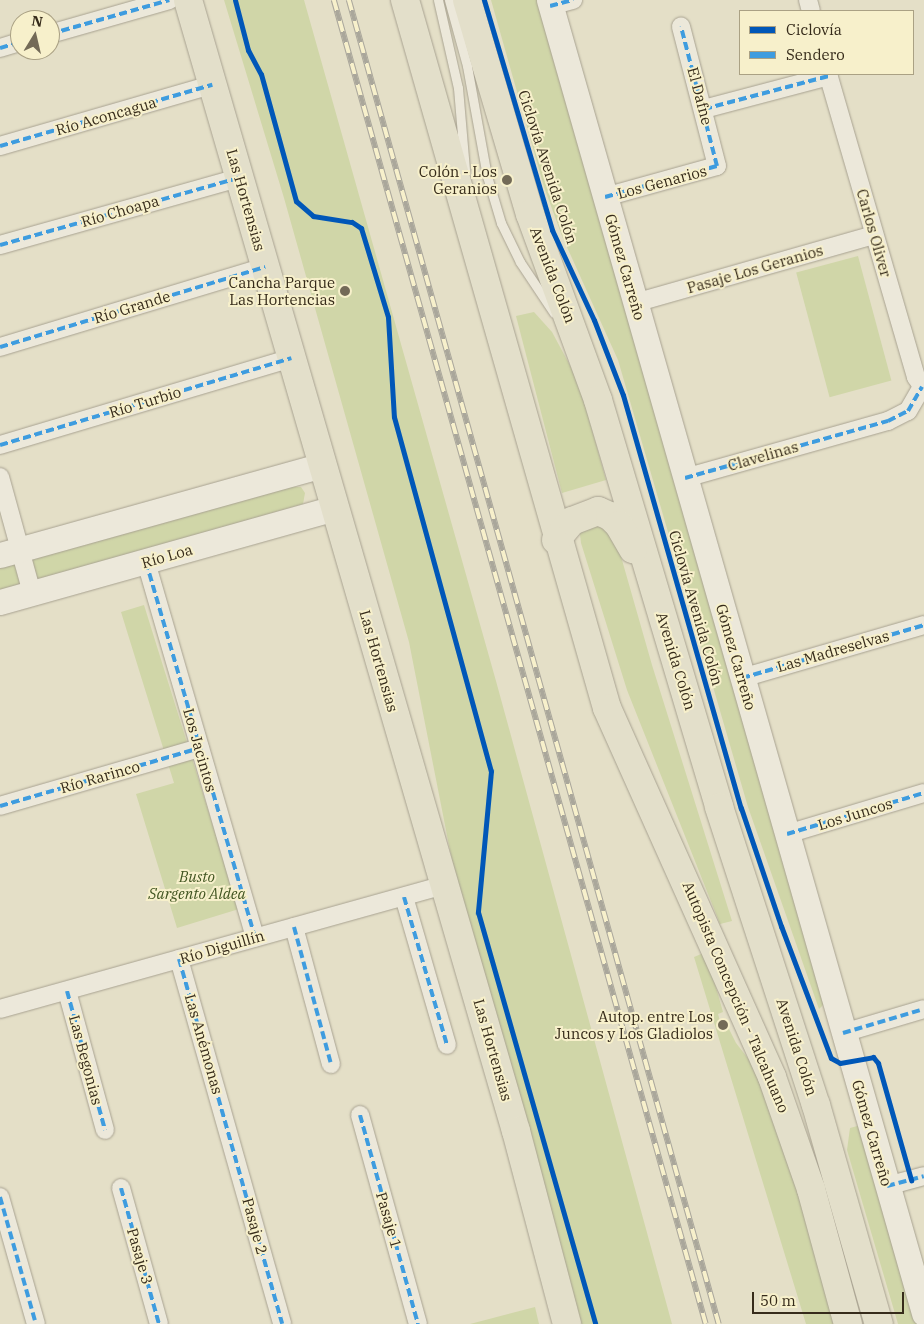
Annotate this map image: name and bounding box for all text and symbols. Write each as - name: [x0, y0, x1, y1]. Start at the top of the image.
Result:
- north arrow: [10, 10, 60, 60]
- legend: [739, 10, 914, 75]
- text: N: [30, 11, 44, 31]
- text: Ciclovía: [786, 20, 842, 39]
- text: Sendero: [786, 45, 845, 64]
- street label: El Dafne: [684, 65, 716, 127]
- street label: Ciclovía Avenida Colón: [515, 88, 581, 246]
- street label: Río Aconcagua: [54, 93, 158, 139]
- street label: Las Hortensias: [223, 147, 269, 253]
- street label: Los Genarios: [615, 161, 709, 203]
- place label: Colón - Los Geranios: [419, 162, 497, 197]
- marker: Colón - Los Geranios: [501, 174, 513, 186]
- street label: Carlos Oliver: [853, 187, 895, 279]
- street label: Río Choapa: [79, 191, 161, 231]
- street label: Gómez Carreño: [601, 212, 649, 322]
- street label: Avenida Colón: [526, 224, 580, 326]
- street label: Pasaje Los Geranios: [685, 241, 825, 297]
- place label: Cancha Parque Las Hortencias: [229, 273, 335, 308]
- marker: Cancha Parque Las Hortencias: [339, 285, 351, 297]
- street label: Río Grande: [92, 287, 172, 327]
- street label: Río Turbio: [107, 383, 183, 421]
- street label: Clavelinas: [726, 437, 800, 475]
- street label: Ciclovía Avenida Colón: [665, 528, 727, 688]
- street label: Río Loa: [139, 540, 195, 572]
- street label: Gómez Carreño: [712, 602, 760, 712]
- street label: Las Hortensias: [356, 608, 402, 714]
- street label: Avenida Colón: [653, 610, 699, 712]
- street label: Las Madreselvas: [775, 626, 891, 676]
- street label: Los Jacintos: [179, 706, 221, 794]
- street label: Río Rarinco: [58, 757, 142, 797]
- street label: Los Juncos: [815, 794, 895, 834]
- park label: Busto Sargento Aldea: [148, 867, 246, 902]
- street label: Autopista Concepción - Talcahuano: [679, 879, 793, 1115]
- street label: Río Diguillín: [177, 926, 267, 968]
- street label: Las Anémonas: [181, 992, 227, 1096]
- street label: Avenida Colón: [773, 996, 821, 1098]
- street label: Las Hortensias: [470, 997, 516, 1103]
- place label: Autop. entre Los Juncos y Los Gladiolos: [555, 1007, 713, 1042]
- street label: Las Begonias: [65, 1013, 107, 1107]
- marker: Autop. entre Los Juncos y Los Gladiolos: [717, 1019, 729, 1031]
- street label: Gómez Carreño: [848, 1078, 896, 1188]
- street label: Pasaje 1: [372, 1190, 406, 1250]
- street label: Pasaje 2: [239, 1196, 271, 1256]
- street label: Pasaje 3: [123, 1226, 157, 1286]
- scale bar: [754, 1282, 906, 1314]
- text: 50 m: [760, 1291, 796, 1310]

